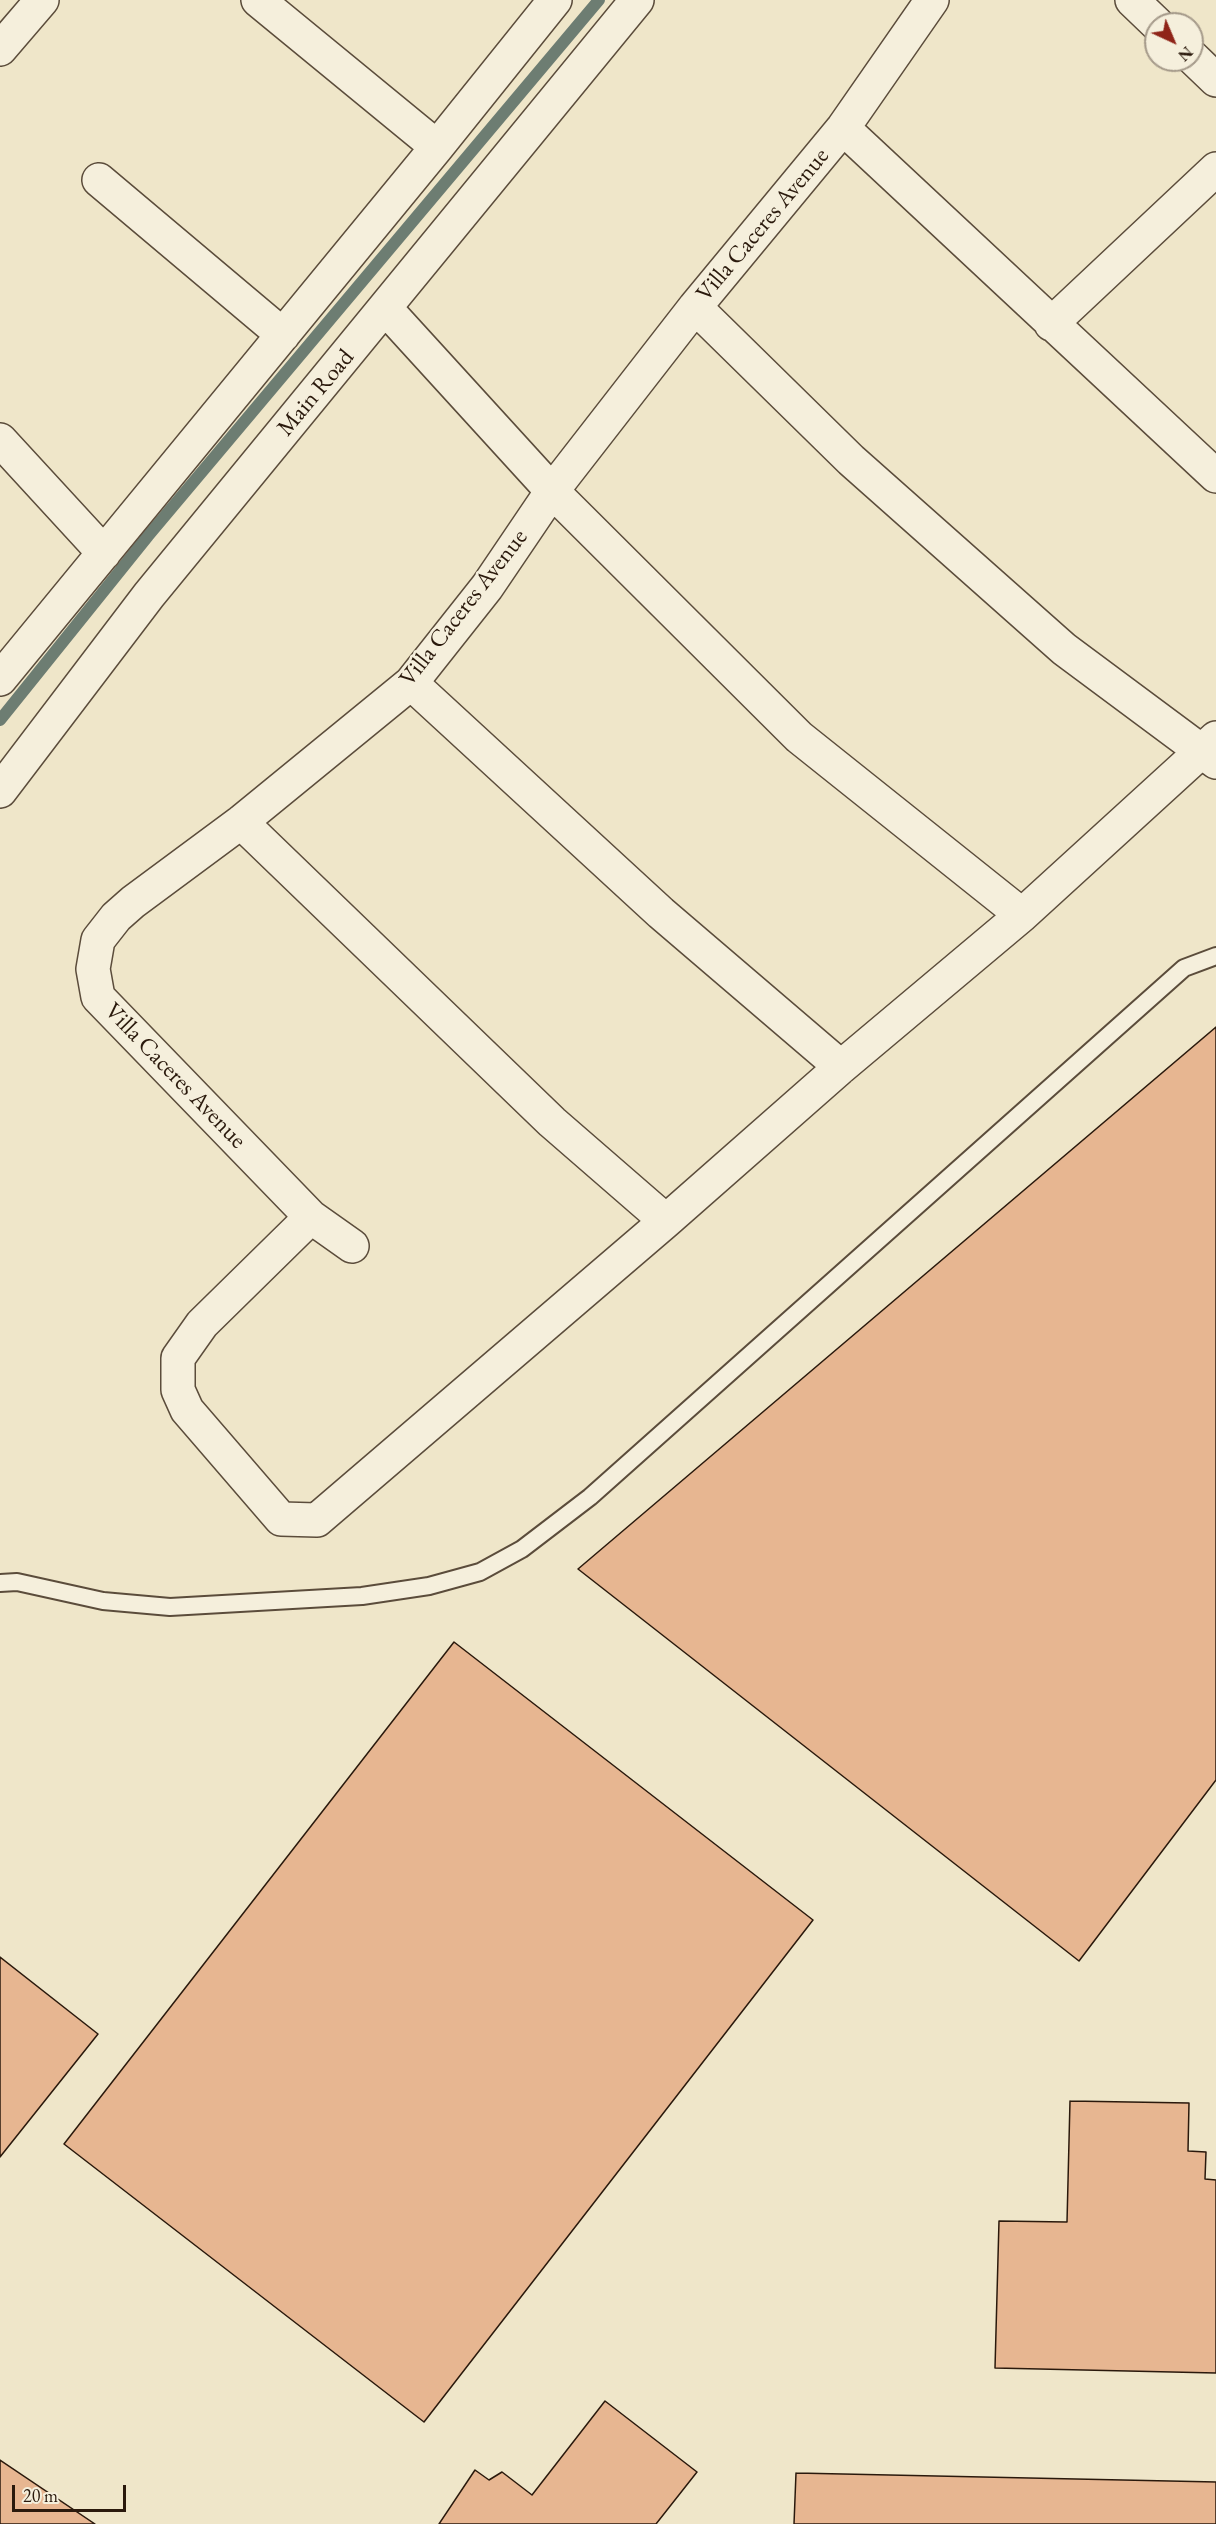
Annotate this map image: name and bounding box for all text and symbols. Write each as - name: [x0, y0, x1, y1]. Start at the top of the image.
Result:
- north arrow: [1144, 12, 1204, 72]
- text: N: [1174, 42, 1197, 66]
- street label: Villa Caceres Avenue: [690, 142, 836, 308]
- street label: Main Road: [271, 344, 361, 442]
- street label: Villa Caceres Avenue: [394, 524, 534, 692]
- street label: Villa Caceres Avenue: [98, 997, 252, 1155]
- scale bar: [15, 2473, 129, 2511]
- text: 20 m: [23, 2484, 58, 2507]

